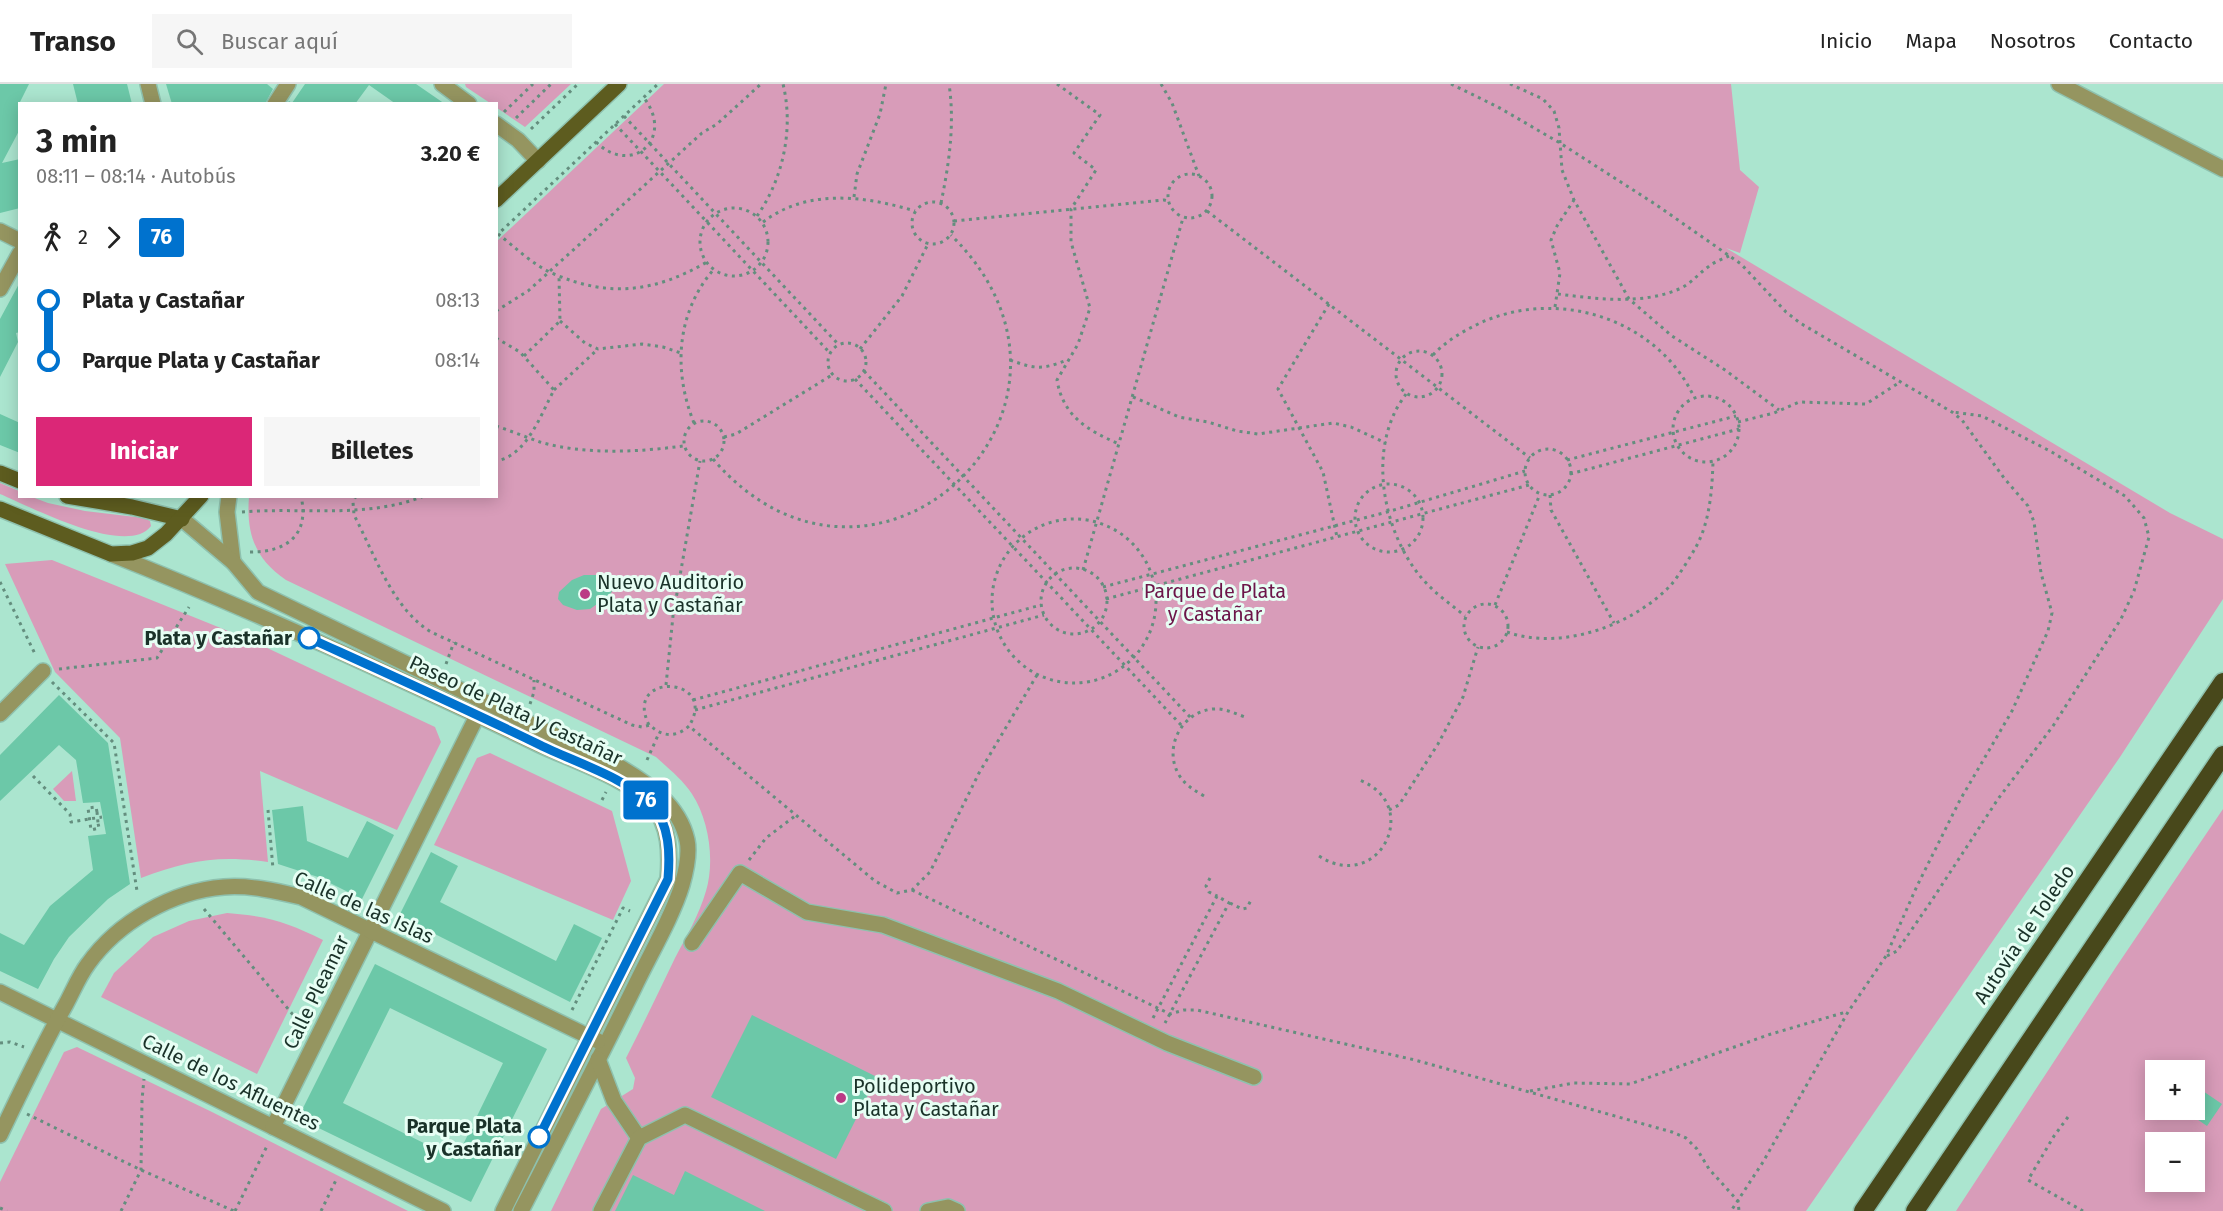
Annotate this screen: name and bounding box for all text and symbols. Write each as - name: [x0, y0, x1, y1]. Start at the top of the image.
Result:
- search box: [152, 14, 572, 68]
- text: Transo: [30, 25, 116, 58]
- icon: search: [173, 25, 206, 58]
- text: Buscar aquí: [221, 28, 338, 55]
- text: Inicio: [1820, 28, 1872, 54]
- text: Mapa: [1905, 28, 1957, 54]
- text: Nosotros: [1990, 28, 2076, 54]
- text: Contacto: [2109, 28, 2193, 54]
- text: 3 min: [36, 121, 117, 161]
- text: 3.20 €: [421, 140, 480, 167]
- text: 08:11 – 08:14 · Autobús: [36, 164, 236, 188]
- icon: walk: [36, 221, 69, 254]
- icon: forward: [97, 221, 130, 254]
- text: 76: [151, 224, 172, 250]
- text: 2: [78, 225, 88, 249]
- text: Plata y Castañar: [82, 287, 244, 314]
- text: 08:13: [435, 288, 480, 312]
- text: Parque Plata y Castañar: [82, 347, 320, 374]
- text: 08:14: [435, 348, 480, 372]
- button: Iniciar: [36, 417, 252, 486]
- button: Billetes: [264, 417, 480, 486]
- place label: Nuevo Auditorio Plata y Castañar: [597, 570, 744, 617]
- park label: Parque de Plata y Castañar: [1144, 579, 1286, 626]
- marker: Nuevo Auditorio Plata y Castañar: [578, 587, 592, 601]
- place label: Plata y Castañar: [144, 626, 293, 650]
- marker: Plata y Castañar: [298, 627, 320, 649]
- street label: Paseo de Plata y Castañar: [406, 650, 627, 770]
- line badge: 76: [619, 780, 673, 820]
- text: 76: [635, 787, 657, 813]
- street label: Autovía de Toledo: [1969, 860, 2079, 1008]
- street label: Calle de las Islas: [291, 866, 437, 948]
- street label: Calle Pleamar: [278, 931, 354, 1053]
- street label: Calle de los Afluentes: [138, 1029, 324, 1135]
- map controls: [2145, 1060, 2205, 1192]
- button: +: [2145, 1060, 2205, 1120]
- place label: Polideportivo Plata y Castañar: [853, 1074, 999, 1121]
- marker: Polideportivo Plata y Castañar: [834, 1091, 848, 1105]
- place label: Parque Plata y Castañar: [406, 1114, 523, 1161]
- marker: Parque Plata y Castañar: [528, 1126, 550, 1148]
- button: −: [2145, 1132, 2205, 1192]

